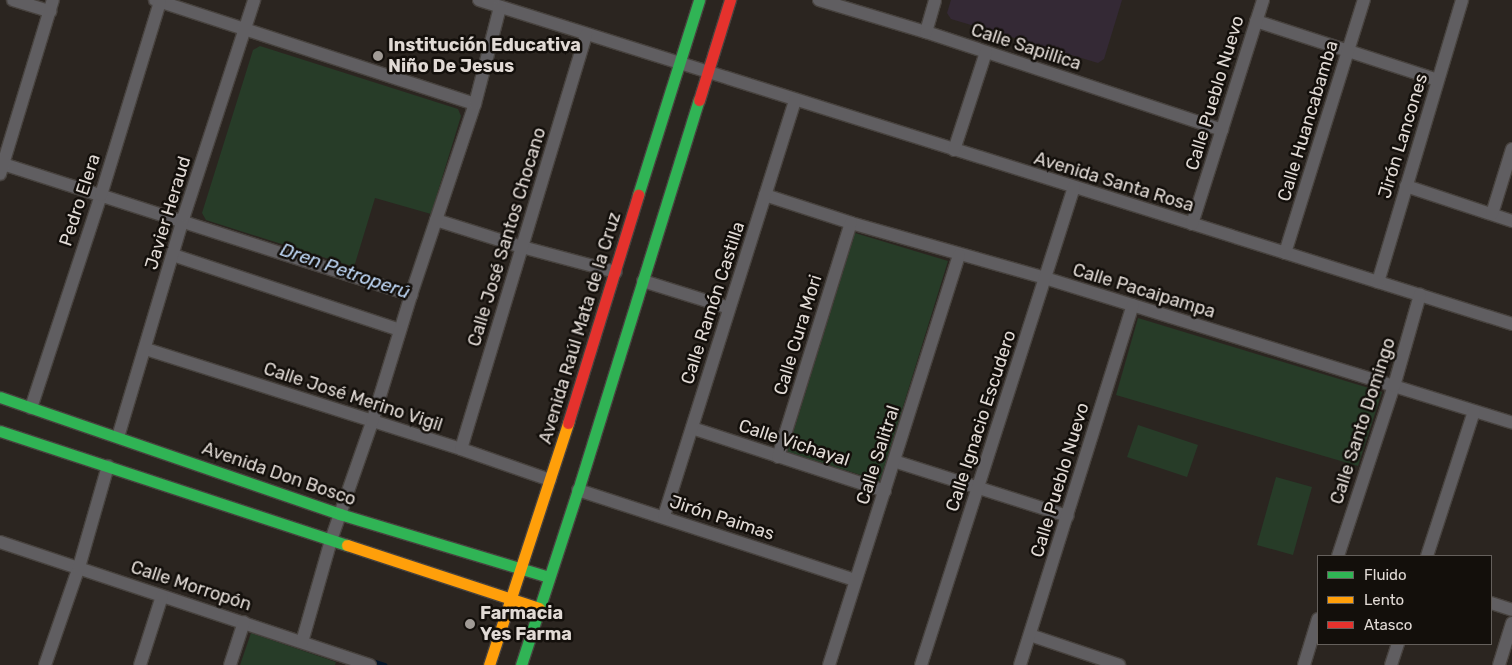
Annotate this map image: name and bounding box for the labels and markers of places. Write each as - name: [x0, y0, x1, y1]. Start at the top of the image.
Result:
- place label: Institución Educativa Niño De Jesus: [388, 35, 581, 78]
- marker: Institución Educativa Niño De Jesus: [372, 50, 384, 62]
- place label: Farmacia Yes Farma: [480, 603, 572, 646]
- marker: Farmacia Yes Farma: [464, 618, 476, 630]

